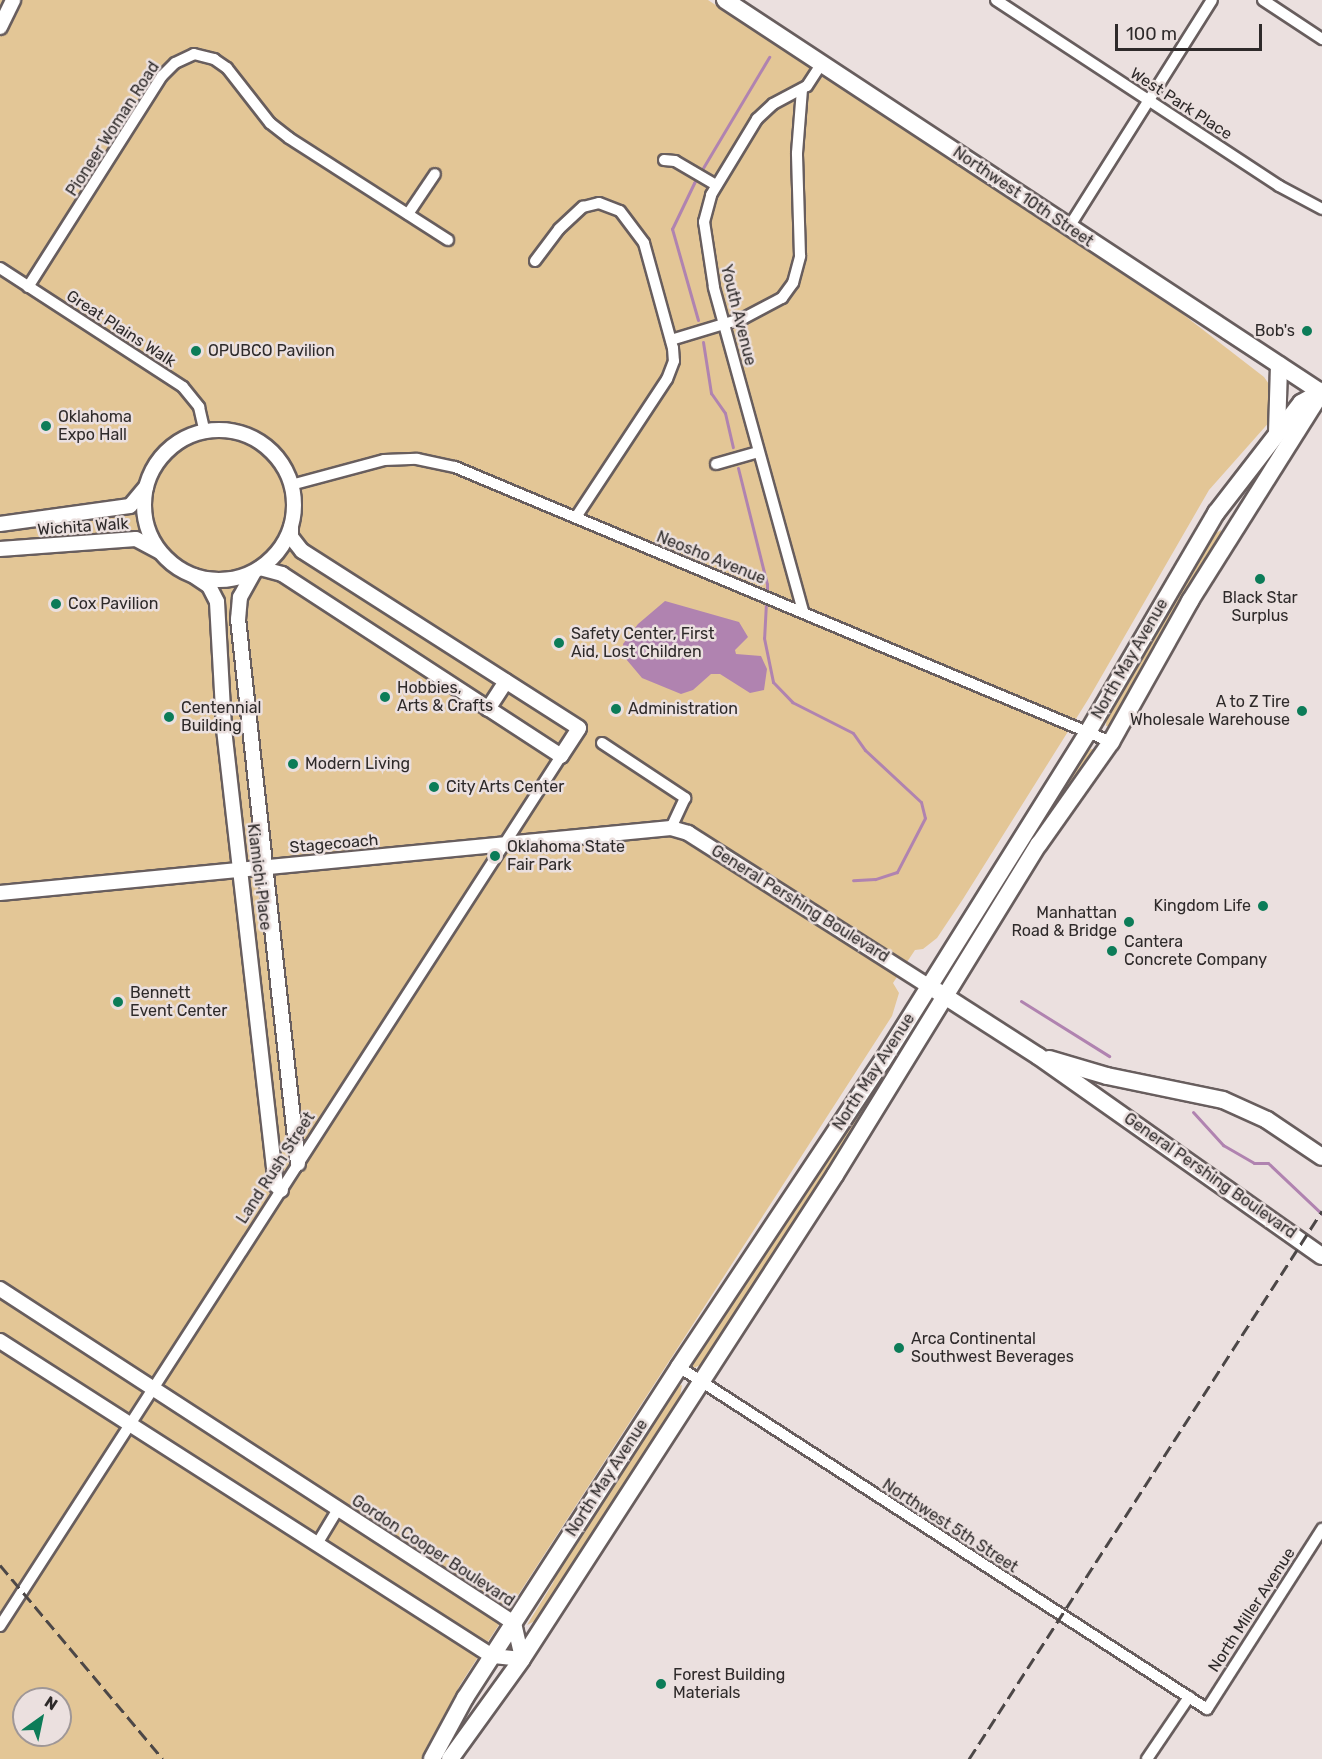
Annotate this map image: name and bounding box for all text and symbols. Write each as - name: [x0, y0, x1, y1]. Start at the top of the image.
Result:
- scale bar: [1118, 12, 1265, 50]
- text: 100 m: [1126, 23, 1177, 45]
- street label: Pioneer Woman Road: [62, 58, 164, 200]
- street label: West Park Place: [1126, 64, 1236, 144]
- street label: Northwest 10th Street: [949, 143, 1097, 251]
- street label: Youth Avenue: [716, 262, 760, 368]
- street label: Great Plains Walk: [63, 286, 179, 372]
- place label: Bob's: [1255, 321, 1295, 341]
- marker: Bob's: [1300, 324, 1314, 338]
- place label: OPUBCO Pavilion: [208, 341, 335, 361]
- marker: OPUBCO Pavilion: [189, 344, 203, 358]
- place label: Oklahoma Expo Hall: [58, 407, 132, 445]
- marker: Oklahoma Expo Hall: [39, 419, 53, 433]
- street label: Wichita Walk: [37, 514, 129, 540]
- street label: Neosho Avenue: [653, 527, 769, 589]
- marker: Black Star Surplus: [1253, 572, 1267, 586]
- place label: Black Star Surplus: [1222, 588, 1298, 626]
- place label: Cox Pavilion: [68, 594, 158, 614]
- street label: North May Avenue: [1088, 595, 1172, 723]
- marker: Cox Pavilion: [49, 597, 63, 611]
- place label: Safety Center, First Aid, Lost Children: [571, 624, 715, 662]
- marker: Safety Center, First Aid, Lost Children: [552, 636, 566, 650]
- place label: Hobbies, Arts & Crafts: [397, 678, 493, 716]
- marker: Hobbies, Arts & Crafts: [378, 690, 392, 704]
- place label: A to Z Tire Wholesale Warehouse: [1130, 692, 1290, 730]
- place label: Centennial Building: [181, 698, 261, 736]
- place label: Administration: [628, 699, 738, 719]
- marker: Administration: [609, 702, 623, 716]
- marker: A to Z Tire Wholesale Warehouse: [1295, 704, 1309, 718]
- marker: Centennial Building: [162, 710, 176, 724]
- place label: Modern Living: [305, 754, 410, 774]
- marker: Modern Living: [286, 757, 300, 771]
- place label: City Arts Center: [446, 777, 565, 797]
- marker: City Arts Center: [427, 780, 441, 794]
- street label: Kiamichi Place: [243, 822, 275, 932]
- street label: Stagecoach: [289, 831, 379, 857]
- place label: Oklahoma State Fair Park: [507, 837, 625, 875]
- street label: General Pershing Boulevard: [708, 841, 892, 967]
- marker: Oklahoma State Fair Park: [488, 849, 502, 863]
- place label: Kingdom Life: [1154, 896, 1251, 916]
- marker: Kingdom Life: [1256, 899, 1270, 913]
- place label: Manhattan Road & Bridge: [1011, 903, 1117, 941]
- marker: Manhattan Road & Bridge: [1122, 915, 1136, 929]
- place label: Cantera Concrete Company: [1124, 932, 1267, 970]
- marker: Cantera Concrete Company: [1105, 944, 1119, 958]
- place label: Bennett Event Center: [130, 983, 227, 1021]
- marker: Bennett Event Center: [111, 995, 125, 1009]
- street label: North May Avenue: [829, 1010, 919, 1134]
- street label: Land Rush Street: [233, 1109, 319, 1227]
- street label: General Pershing Boulevard: [1120, 1109, 1300, 1243]
- place label: Arca Continental Southwest Beverages: [911, 1329, 1074, 1367]
- marker: Arca Continental Southwest Beverages: [892, 1341, 906, 1355]
- street label: North May Avenue: [562, 1416, 652, 1540]
- street label: Northwest 5th Street: [879, 1475, 1021, 1577]
- street label: Gordon Cooper Boulevard: [348, 1491, 518, 1611]
- street label: North Miller Avenue: [1204, 1544, 1300, 1676]
- place label: Forest Building Materials: [673, 1665, 785, 1703]
- marker: Forest Building Materials: [654, 1677, 668, 1691]
- north arrow: [12, 1687, 72, 1747]
- text: N: [41, 1692, 61, 1714]

